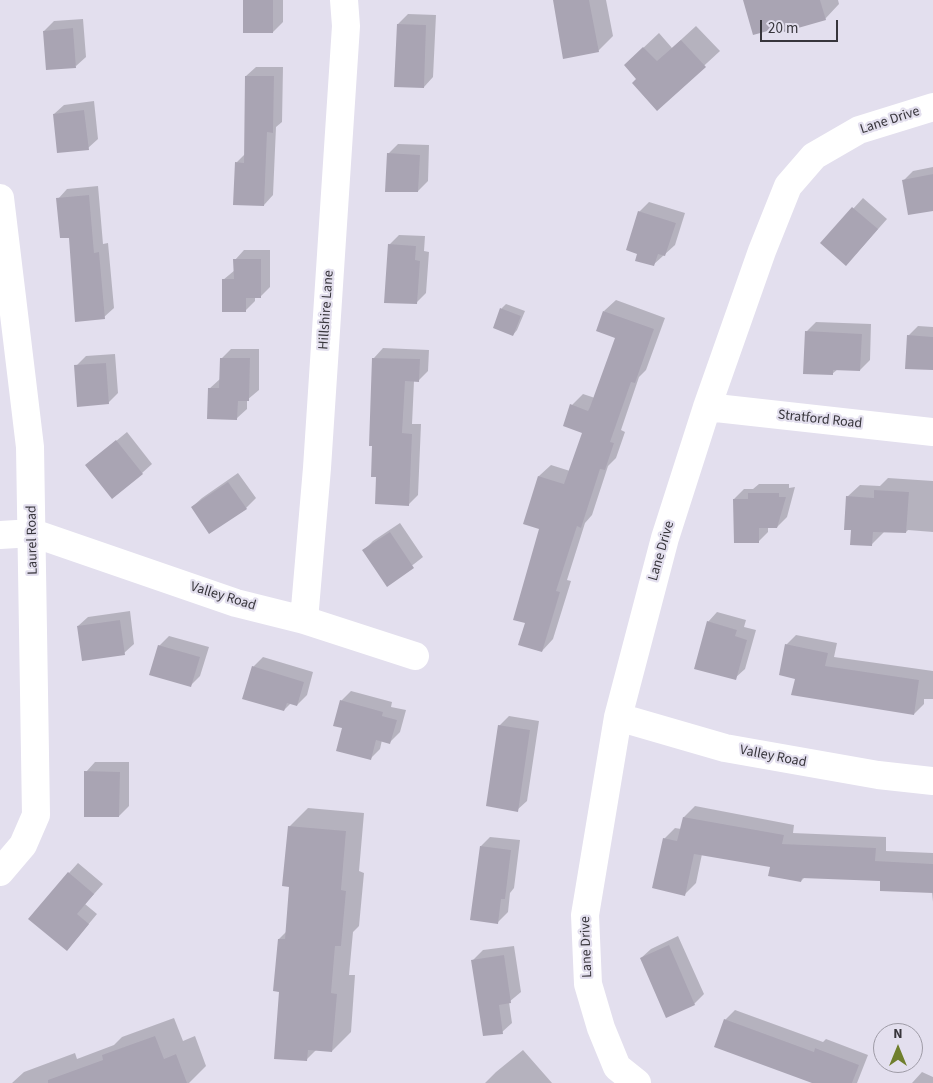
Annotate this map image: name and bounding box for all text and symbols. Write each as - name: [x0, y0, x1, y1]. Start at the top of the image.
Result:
- scale bar: [763, 10, 840, 42]
- text: 20 m: [768, 18, 798, 39]
- street label: Lane Drive: [858, 103, 922, 139]
- street label: Hillshire Lane: [316, 270, 338, 350]
- street label: Stratford Road: [777, 407, 863, 433]
- street label: Laurel Road: [24, 505, 42, 575]
- street label: Lane Drive: [645, 519, 679, 583]
- street label: Valley Road: [188, 579, 258, 615]
- street label: Valley Road: [738, 742, 808, 772]
- street label: Lane Drive: [578, 916, 596, 978]
- north arrow: [873, 1023, 923, 1073]
- text: N: [893, 1024, 903, 1044]

